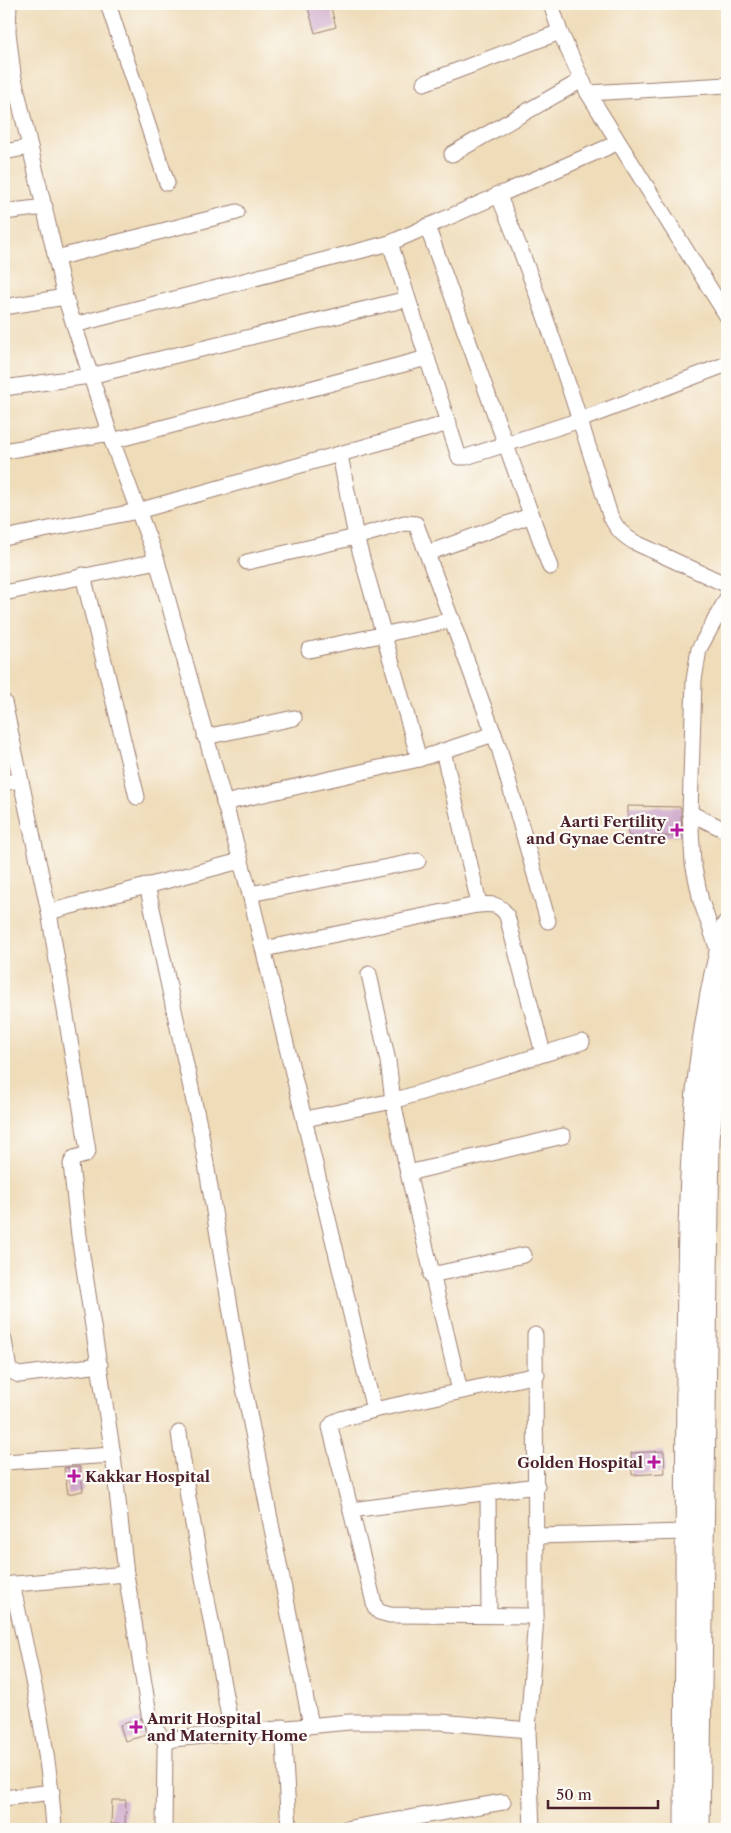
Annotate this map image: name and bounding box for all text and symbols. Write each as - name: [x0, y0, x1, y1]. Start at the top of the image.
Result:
- place label: Aarti Fertility and Gynae Centre: [526, 812, 667, 848]
- marker: Aarti Fertility and Gynae Centre: [670, 823, 684, 837]
- place label: Golden Hospital: [517, 1453, 643, 1472]
- marker: Golden Hospital: [647, 1455, 661, 1469]
- place label: Kakkar Hospital: [85, 1467, 210, 1486]
- marker: Kakkar Hospital: [67, 1469, 81, 1483]
- place label: Amrit Hospital and Maternity Home: [146, 1709, 308, 1745]
- marker: Amrit Hospital and Maternity Home: [129, 1720, 143, 1734]
- scale bar: [548, 1778, 658, 1810]
- text: 50 m: [556, 1785, 592, 1804]

